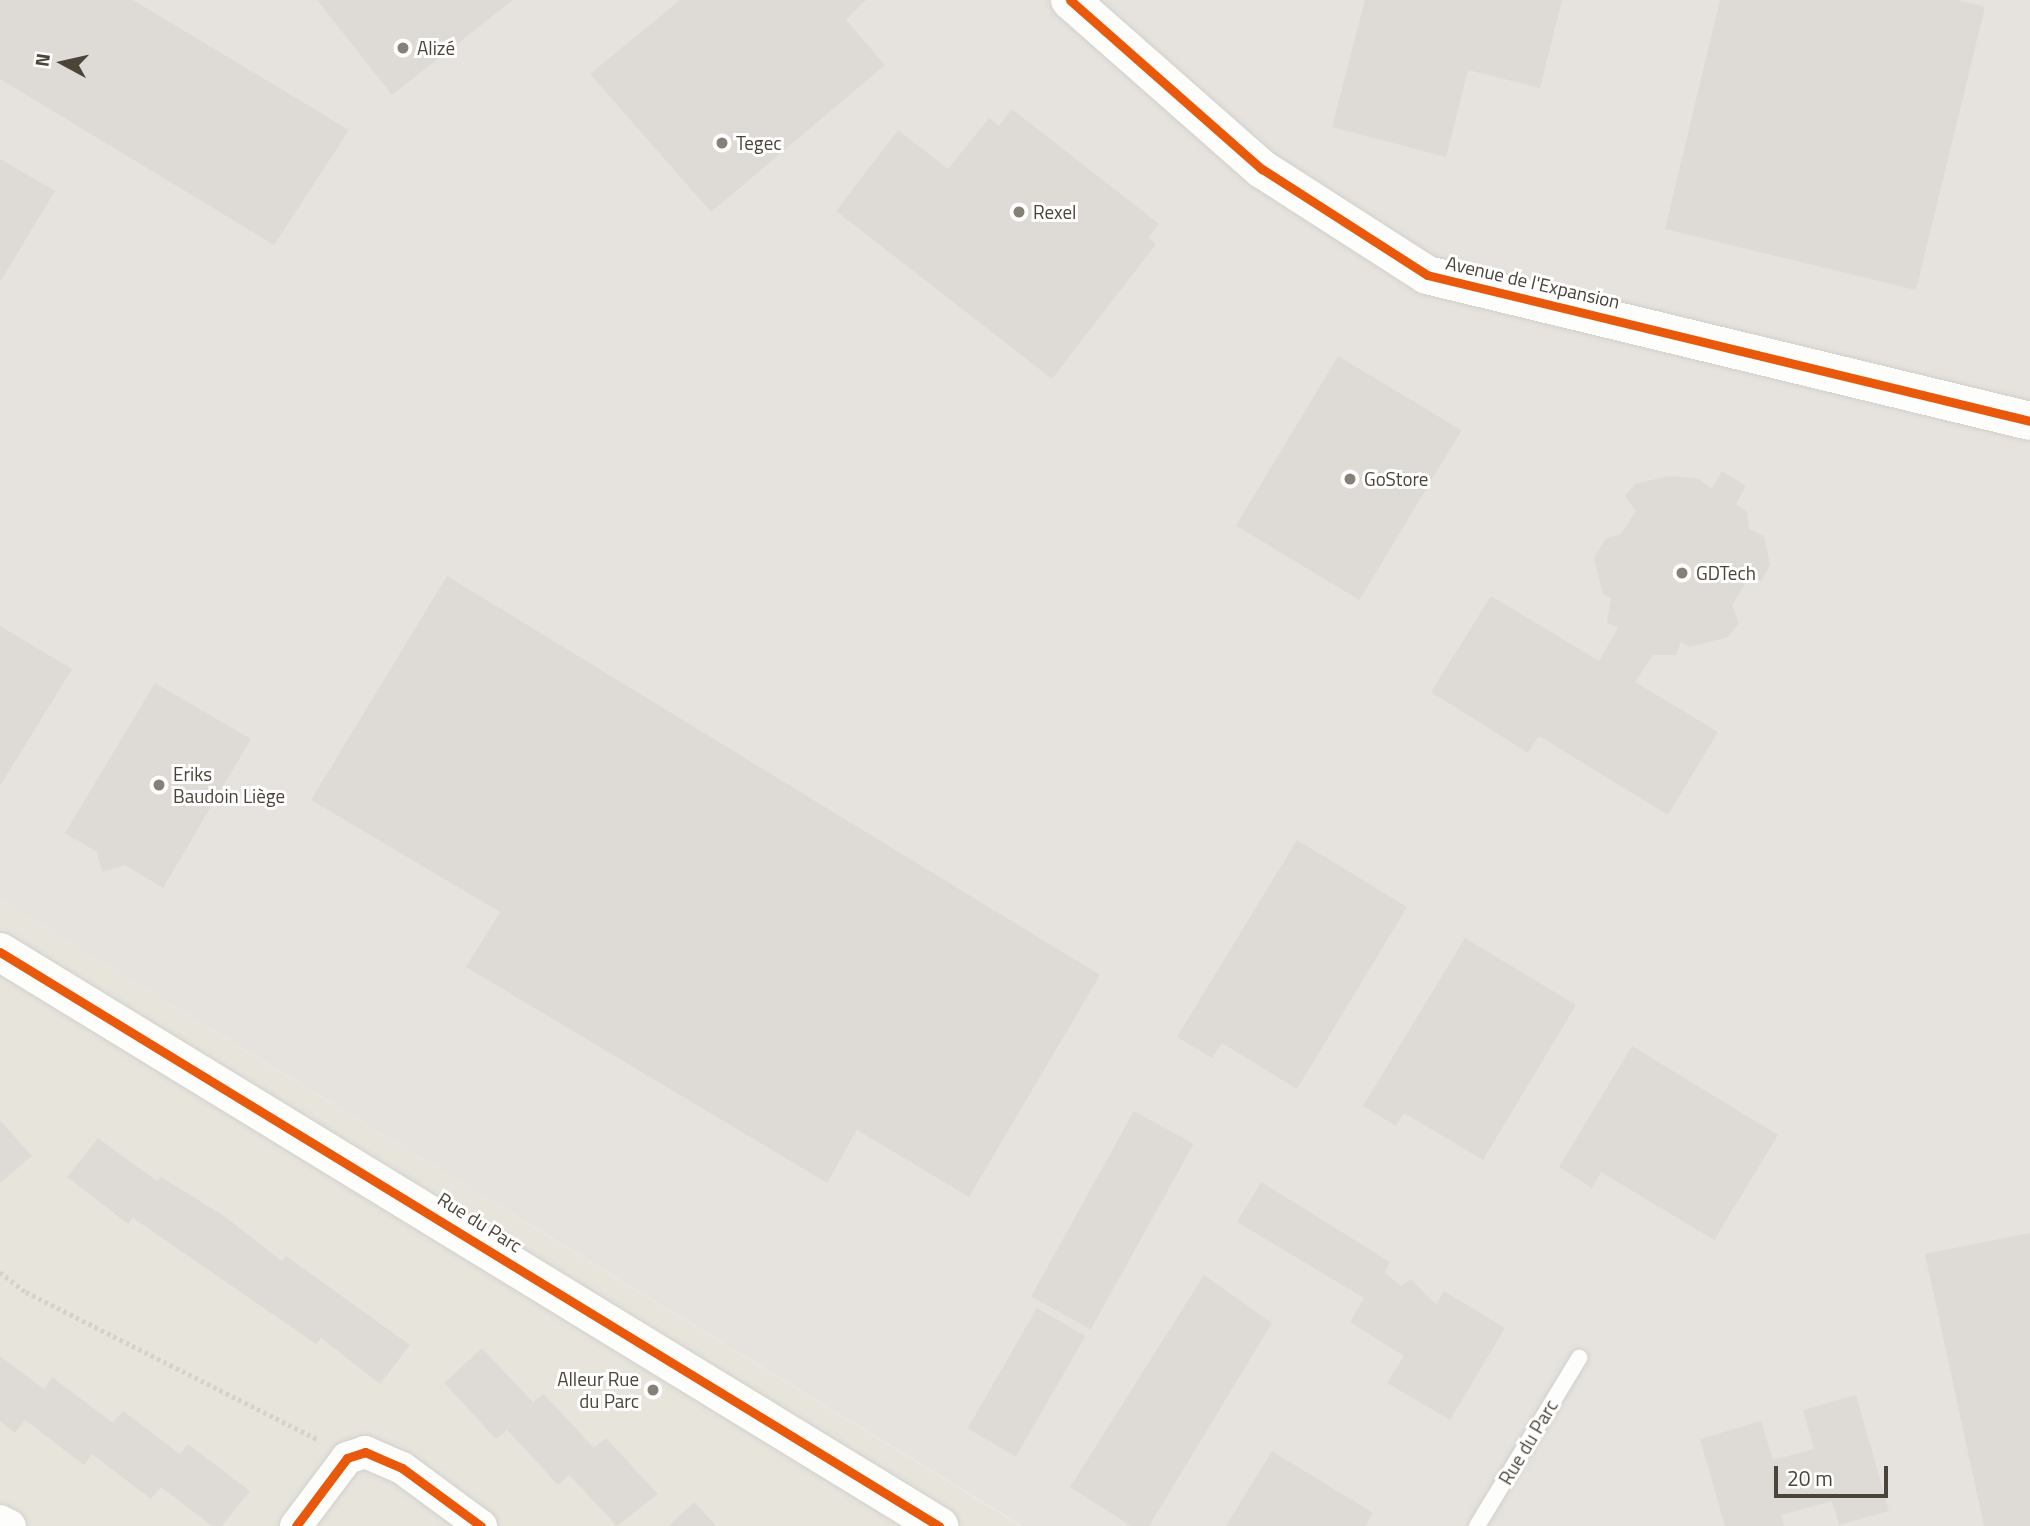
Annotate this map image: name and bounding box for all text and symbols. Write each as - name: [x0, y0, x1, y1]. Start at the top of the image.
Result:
- north arrow: [28, 28, 98, 98]
- place label: Alizé: [417, 37, 455, 59]
- marker: Alizé: [395, 40, 411, 56]
- text: N: [26, 51, 57, 69]
- place label: Tegec: [736, 132, 782, 154]
- marker: Tegec: [714, 135, 730, 151]
- place label: Rexel: [1033, 201, 1076, 223]
- marker: Rexel: [1011, 204, 1027, 220]
- street label: Avenue de l'Expansion: [1444, 251, 1622, 313]
- place label: GoStore: [1364, 468, 1428, 490]
- marker: GoStore: [1342, 471, 1358, 487]
- place label: GDTech: [1696, 562, 1756, 584]
- marker: GDTech: [1674, 565, 1690, 581]
- place label: Eriks Baudoin Liège: [173, 763, 285, 807]
- marker: Eriks Baudoin Liège: [151, 777, 167, 793]
- street label: Rue du Parc: [434, 1187, 526, 1257]
- place label: Alleur Rue du Parc: [557, 1368, 639, 1412]
- marker: Alleur Rue du Parc: [645, 1382, 661, 1398]
- street label: Rue du Parc: [1494, 1395, 1562, 1489]
- scale bar: [1778, 1452, 1892, 1496]
- text: 20 m: [1787, 1462, 1833, 1494]

